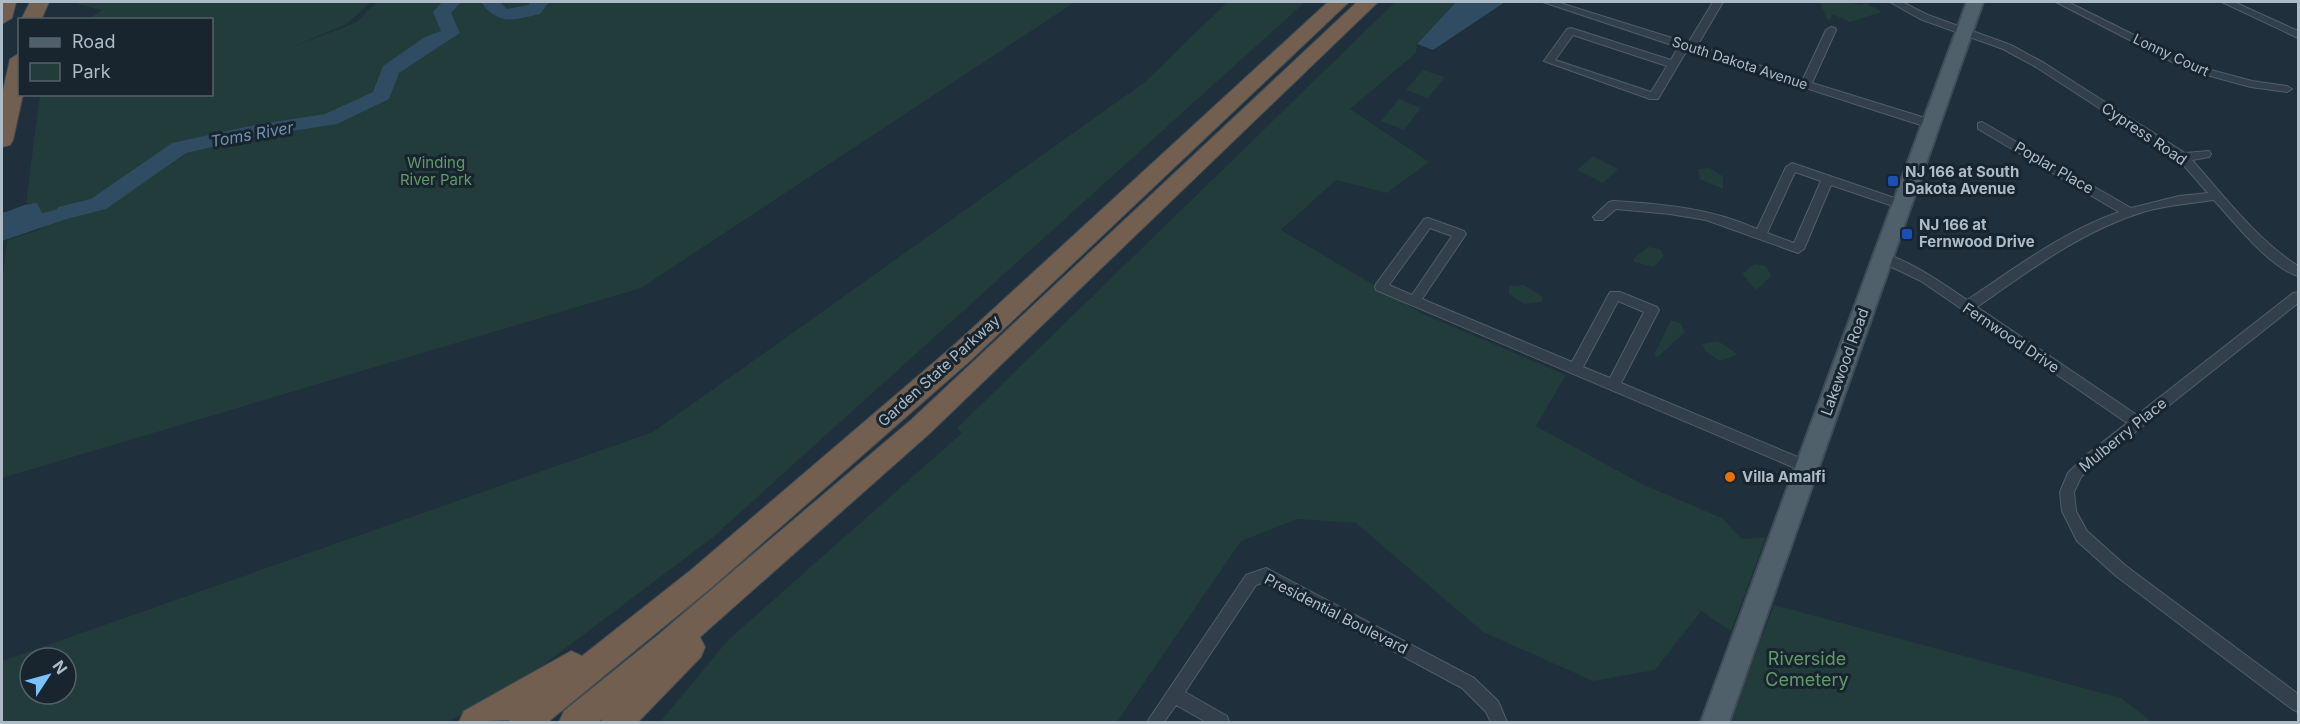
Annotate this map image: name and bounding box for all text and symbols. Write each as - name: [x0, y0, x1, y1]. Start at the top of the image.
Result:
- legend: [18, 18, 213, 96]
- street label: Lonny Court: [2131, 30, 2212, 80]
- text: Road: [72, 31, 115, 52]
- street label: South Dakota Avenue: [1670, 33, 1810, 93]
- text: Park: [72, 61, 111, 82]
- street label: Cypress Road: [2098, 98, 2191, 169]
- water label: Toms River: [209, 117, 296, 151]
- street label: Poplar Place: [2011, 137, 2097, 198]
- park label: Winding River Park: [400, 153, 473, 189]
- place label: NJ 166 at South Dakota Avenue: [1905, 162, 2019, 198]
- marker: NJ 166 at South Dakota Avenue: [1886, 174, 1900, 188]
- place label: NJ 166 at Fernwood Drive: [1919, 215, 2035, 251]
- marker: NJ 166 at Fernwood Drive: [1900, 227, 1914, 241]
- street label: Fernwood Drive: [1959, 298, 2063, 377]
- street label: Lakewood Road: [1816, 306, 1873, 418]
- street label: Garden State Parkway: [874, 310, 1004, 430]
- street label: Mulberry Place: [2075, 393, 2170, 476]
- place label: Villa Amalfi: [1742, 467, 1825, 486]
- marker: Villa Amalfi: [1723, 470, 1737, 484]
- street label: Presidential Boulevard: [1262, 569, 1411, 658]
- north arrow: [18, 646, 78, 706]
- park label: Riverside Cemetery: [1765, 648, 1849, 690]
- text: N: [48, 656, 72, 678]

